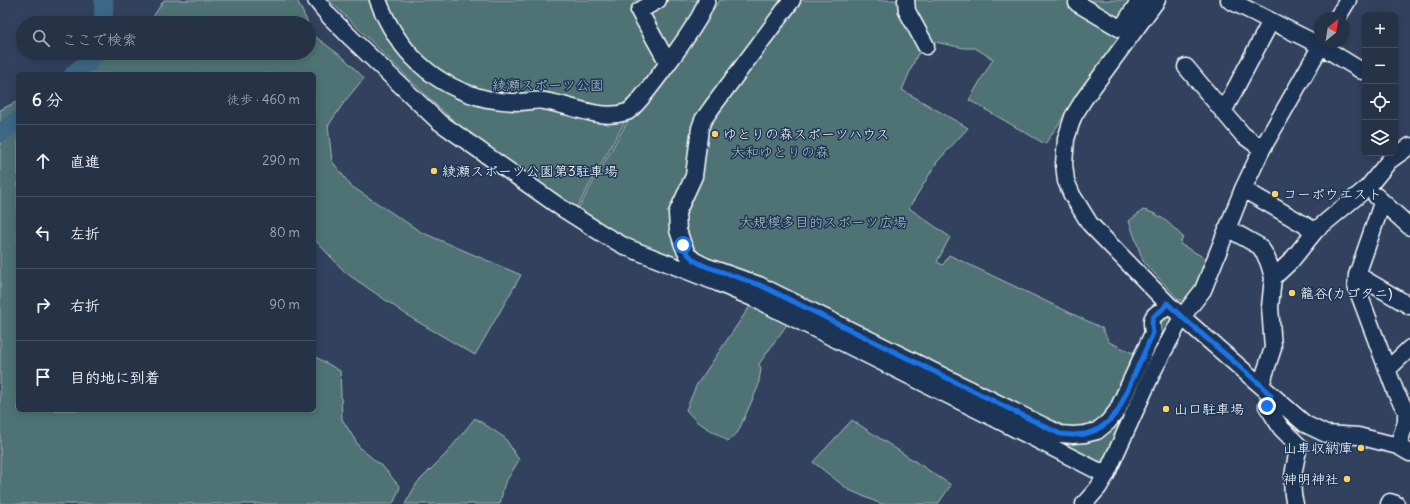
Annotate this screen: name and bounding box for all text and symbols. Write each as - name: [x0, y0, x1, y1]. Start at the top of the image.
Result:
- north arrow: [1314, 12, 1350, 48]
- map controls: [1362, 12, 1398, 156]
- button: +: [1362, 12, 1398, 48]
- search box: [16, 16, 316, 60]
- icon: search: [30, 27, 52, 49]
- text: ここで検索: [62, 30, 137, 49]
- button: −: [1362, 48, 1398, 84]
- park label: 綾瀬スポーツ公園: [492, 76, 604, 94]
- button: locate: [1362, 84, 1398, 120]
- text: 6 分: [32, 89, 63, 111]
- text: 徒歩 · 460 m: [227, 91, 300, 108]
- button: layers: [1362, 120, 1398, 156]
- place label: ゆとりの森スポーツハウス: [723, 125, 890, 143]
- marker: ゆとりの森スポーツハウス: [710, 129, 720, 139]
- park label: 大和ゆとりの森: [731, 143, 829, 161]
- icon: ahead: [32, 150, 54, 172]
- text: 直進: [70, 152, 100, 171]
- text: 290 m: [262, 152, 300, 169]
- place label: 綾瀬スポーツ公園第3駐車場: [442, 162, 618, 180]
- marker: 綾瀬スポーツ公園第3駐車場: [429, 166, 439, 176]
- place label: コーポウエスト: [1283, 185, 1382, 203]
- marker: コーポウエスト: [1270, 189, 1280, 199]
- park label: 大規模多目的スポーツ広場: [739, 213, 907, 231]
- icon: left: [32, 222, 54, 244]
- text: 左折: [70, 224, 100, 243]
- text: 80 m: [269, 224, 300, 241]
- route start: [674, 236, 692, 254]
- place label: 籠谷(カゴタニ): [1300, 284, 1392, 302]
- marker: 籠谷(カゴタニ): [1287, 288, 1297, 298]
- icon: right: [32, 294, 54, 316]
- text: 右折: [70, 296, 100, 315]
- text: 90 m: [269, 296, 300, 313]
- icon: arrive: [32, 366, 54, 388]
- text: 目的地に到着: [70, 368, 160, 387]
- route end: [1258, 397, 1276, 415]
- place label: 山口駐車場: [1174, 400, 1244, 418]
- marker: 山口駐車場: [1161, 404, 1171, 414]
- place label: 山車収納庫: [1283, 439, 1353, 457]
- marker: 山車収納庫: [1356, 443, 1366, 453]
- place label: 神明神社: [1283, 470, 1339, 488]
- marker: 神明神社: [1342, 474, 1352, 484]

